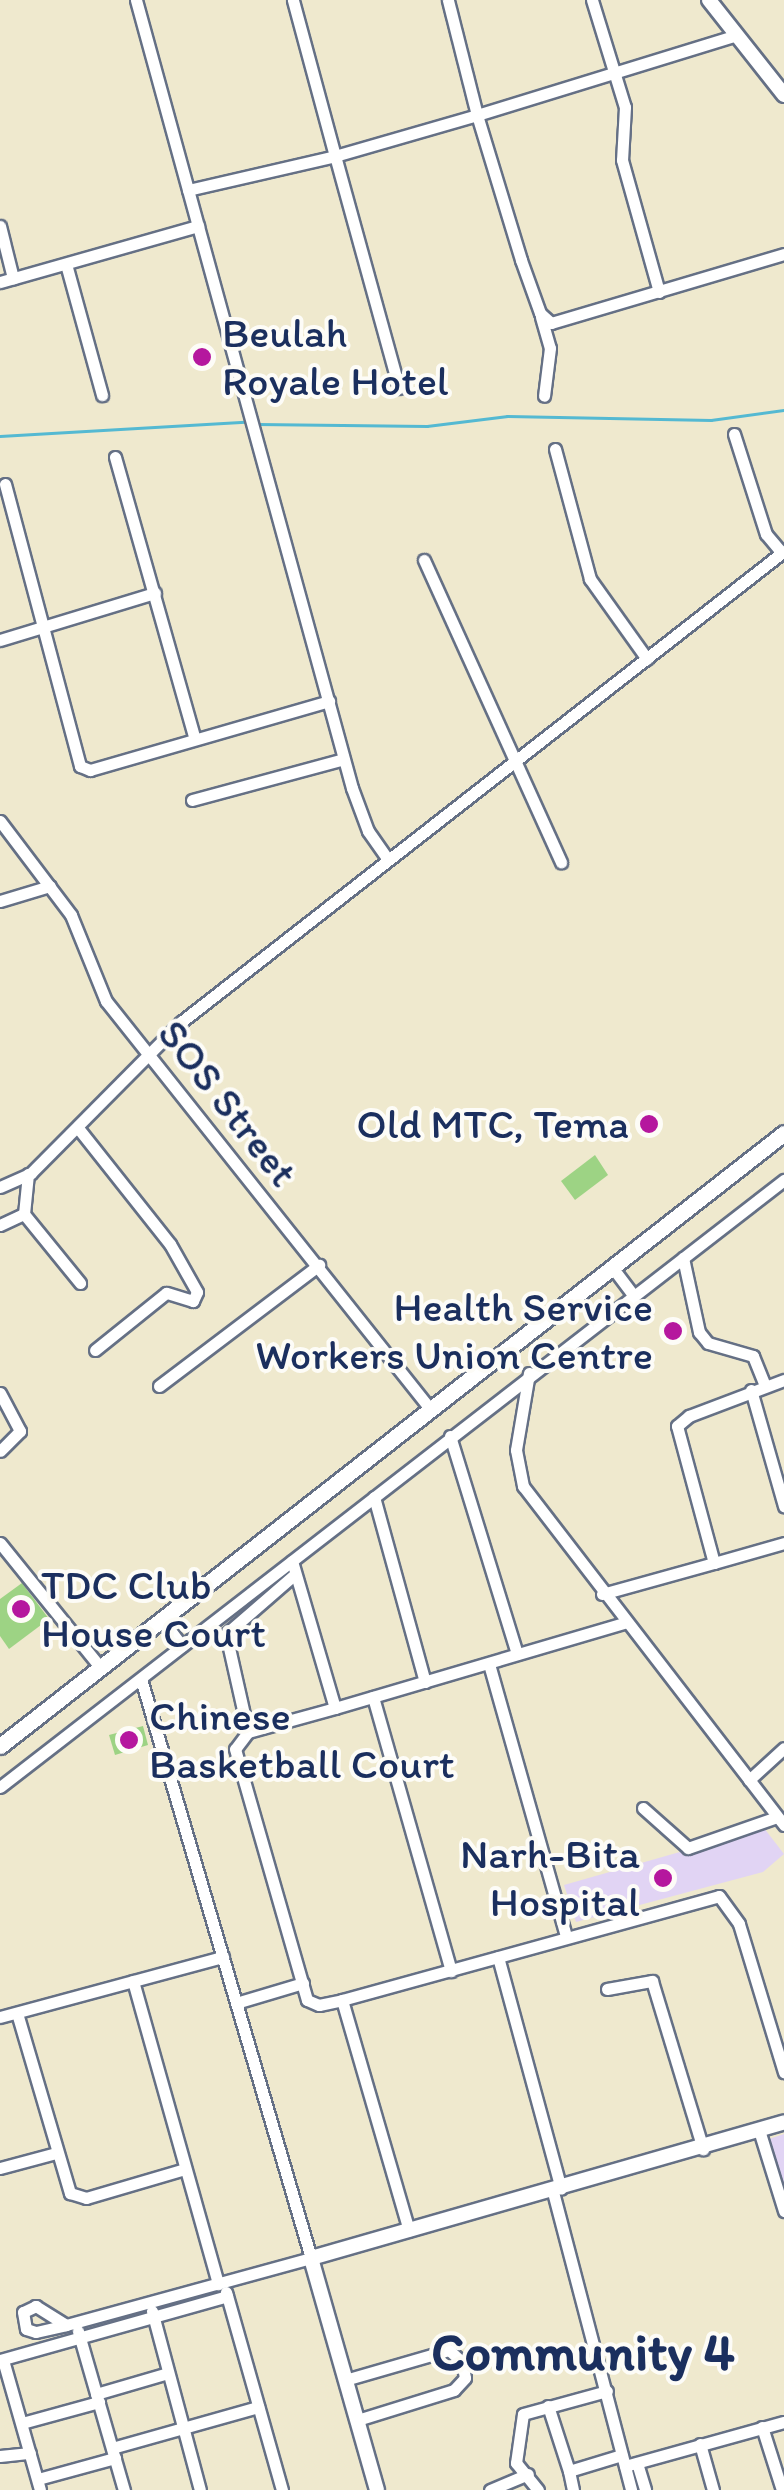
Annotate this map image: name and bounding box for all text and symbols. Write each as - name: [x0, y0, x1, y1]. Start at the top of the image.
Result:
- place label: Beulah Royale Hotel: [222, 308, 449, 406]
- marker: Beulah Royale Hotel: [191, 346, 213, 368]
- street label: SOS Street: [147, 1009, 309, 1197]
- place label: Old MTC, Tema: [356, 1099, 629, 1149]
- marker: Old MTC, Tema: [638, 1113, 660, 1135]
- place label: Health Service Workers Union Centre: [256, 1282, 653, 1380]
- marker: Health Service Workers Union Centre: [662, 1320, 684, 1342]
- place label: TDC Club House Court: [41, 1560, 267, 1658]
- marker: TDC Club House Court: [10, 1598, 32, 1620]
- place label: Chinese Basketball Court: [149, 1691, 455, 1790]
- marker: Chinese Basketball Court: [118, 1729, 140, 1751]
- place label: Narh-Bita Hospital: [460, 1829, 640, 1928]
- marker: Narh-Bita Hospital: [650, 1865, 676, 1891]
- district label: Community 4: [431, 2322, 735, 2384]

